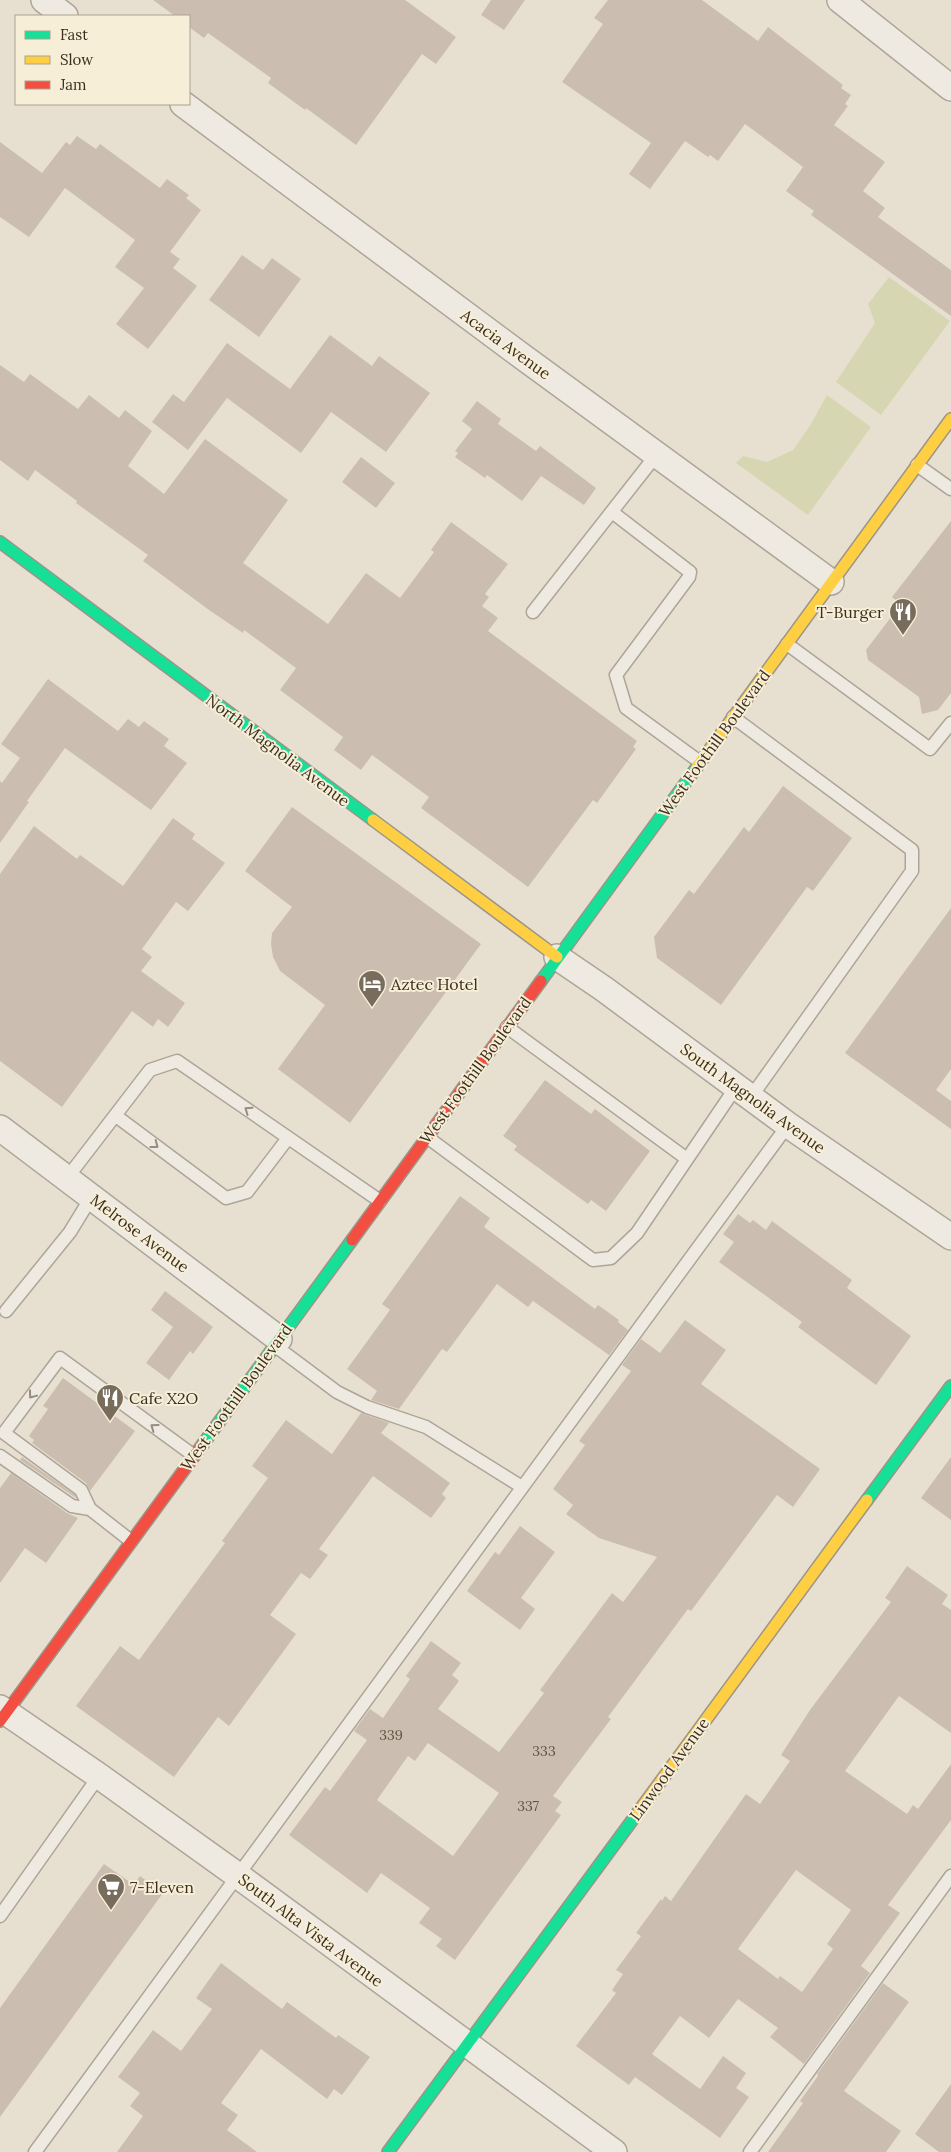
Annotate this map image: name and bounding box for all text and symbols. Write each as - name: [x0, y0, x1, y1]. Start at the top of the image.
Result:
- legend: [15, 15, 190, 105]
- text: Fast: [60, 25, 88, 44]
- text: Slow: [60, 50, 93, 69]
- text: Jam: [59, 75, 87, 94]
- street label: Acacia Avenue: [456, 304, 555, 384]
- restaurant icon: T-Burger: [888, 597, 918, 636]
- place label: T-Burger: [817, 602, 884, 622]
- street label: West Foothill Boulevard: [654, 665, 774, 820]
- street label: North Magnolia Avenue: [202, 689, 354, 811]
- hotel icon: Aztec Hotel: [357, 969, 387, 1008]
- place label: Aztec Hotel: [390, 974, 478, 994]
- street label: West Foothill Boulevard: [415, 992, 535, 1147]
- street label: South Magnolia Avenue: [677, 1039, 830, 1158]
- one-way arrow: [244, 1107, 254, 1116]
- one-way arrow: [149, 1139, 159, 1148]
- street label: Melrose Avenue: [87, 1189, 194, 1277]
- street label: West Foothill Boulevard: [176, 1319, 296, 1474]
- restaurant icon: Cafe X2O: [95, 1383, 125, 1422]
- place label: Cafe X2O: [129, 1388, 198, 1408]
- one-way arrow: [30, 1389, 38, 1398]
- one-way arrow: [151, 1424, 160, 1432]
- street label: Linwood Avenue: [625, 1713, 713, 1824]
- house number: 339: [379, 1726, 403, 1744]
- house number: 333: [532, 1742, 556, 1760]
- house number: 337: [517, 1797, 539, 1815]
- street label: South Alta Vista Avenue: [235, 1869, 388, 1991]
- supermarket icon: 7-Eleven: [96, 1872, 126, 1911]
- place label: 7-Eleven: [130, 1877, 194, 1897]

